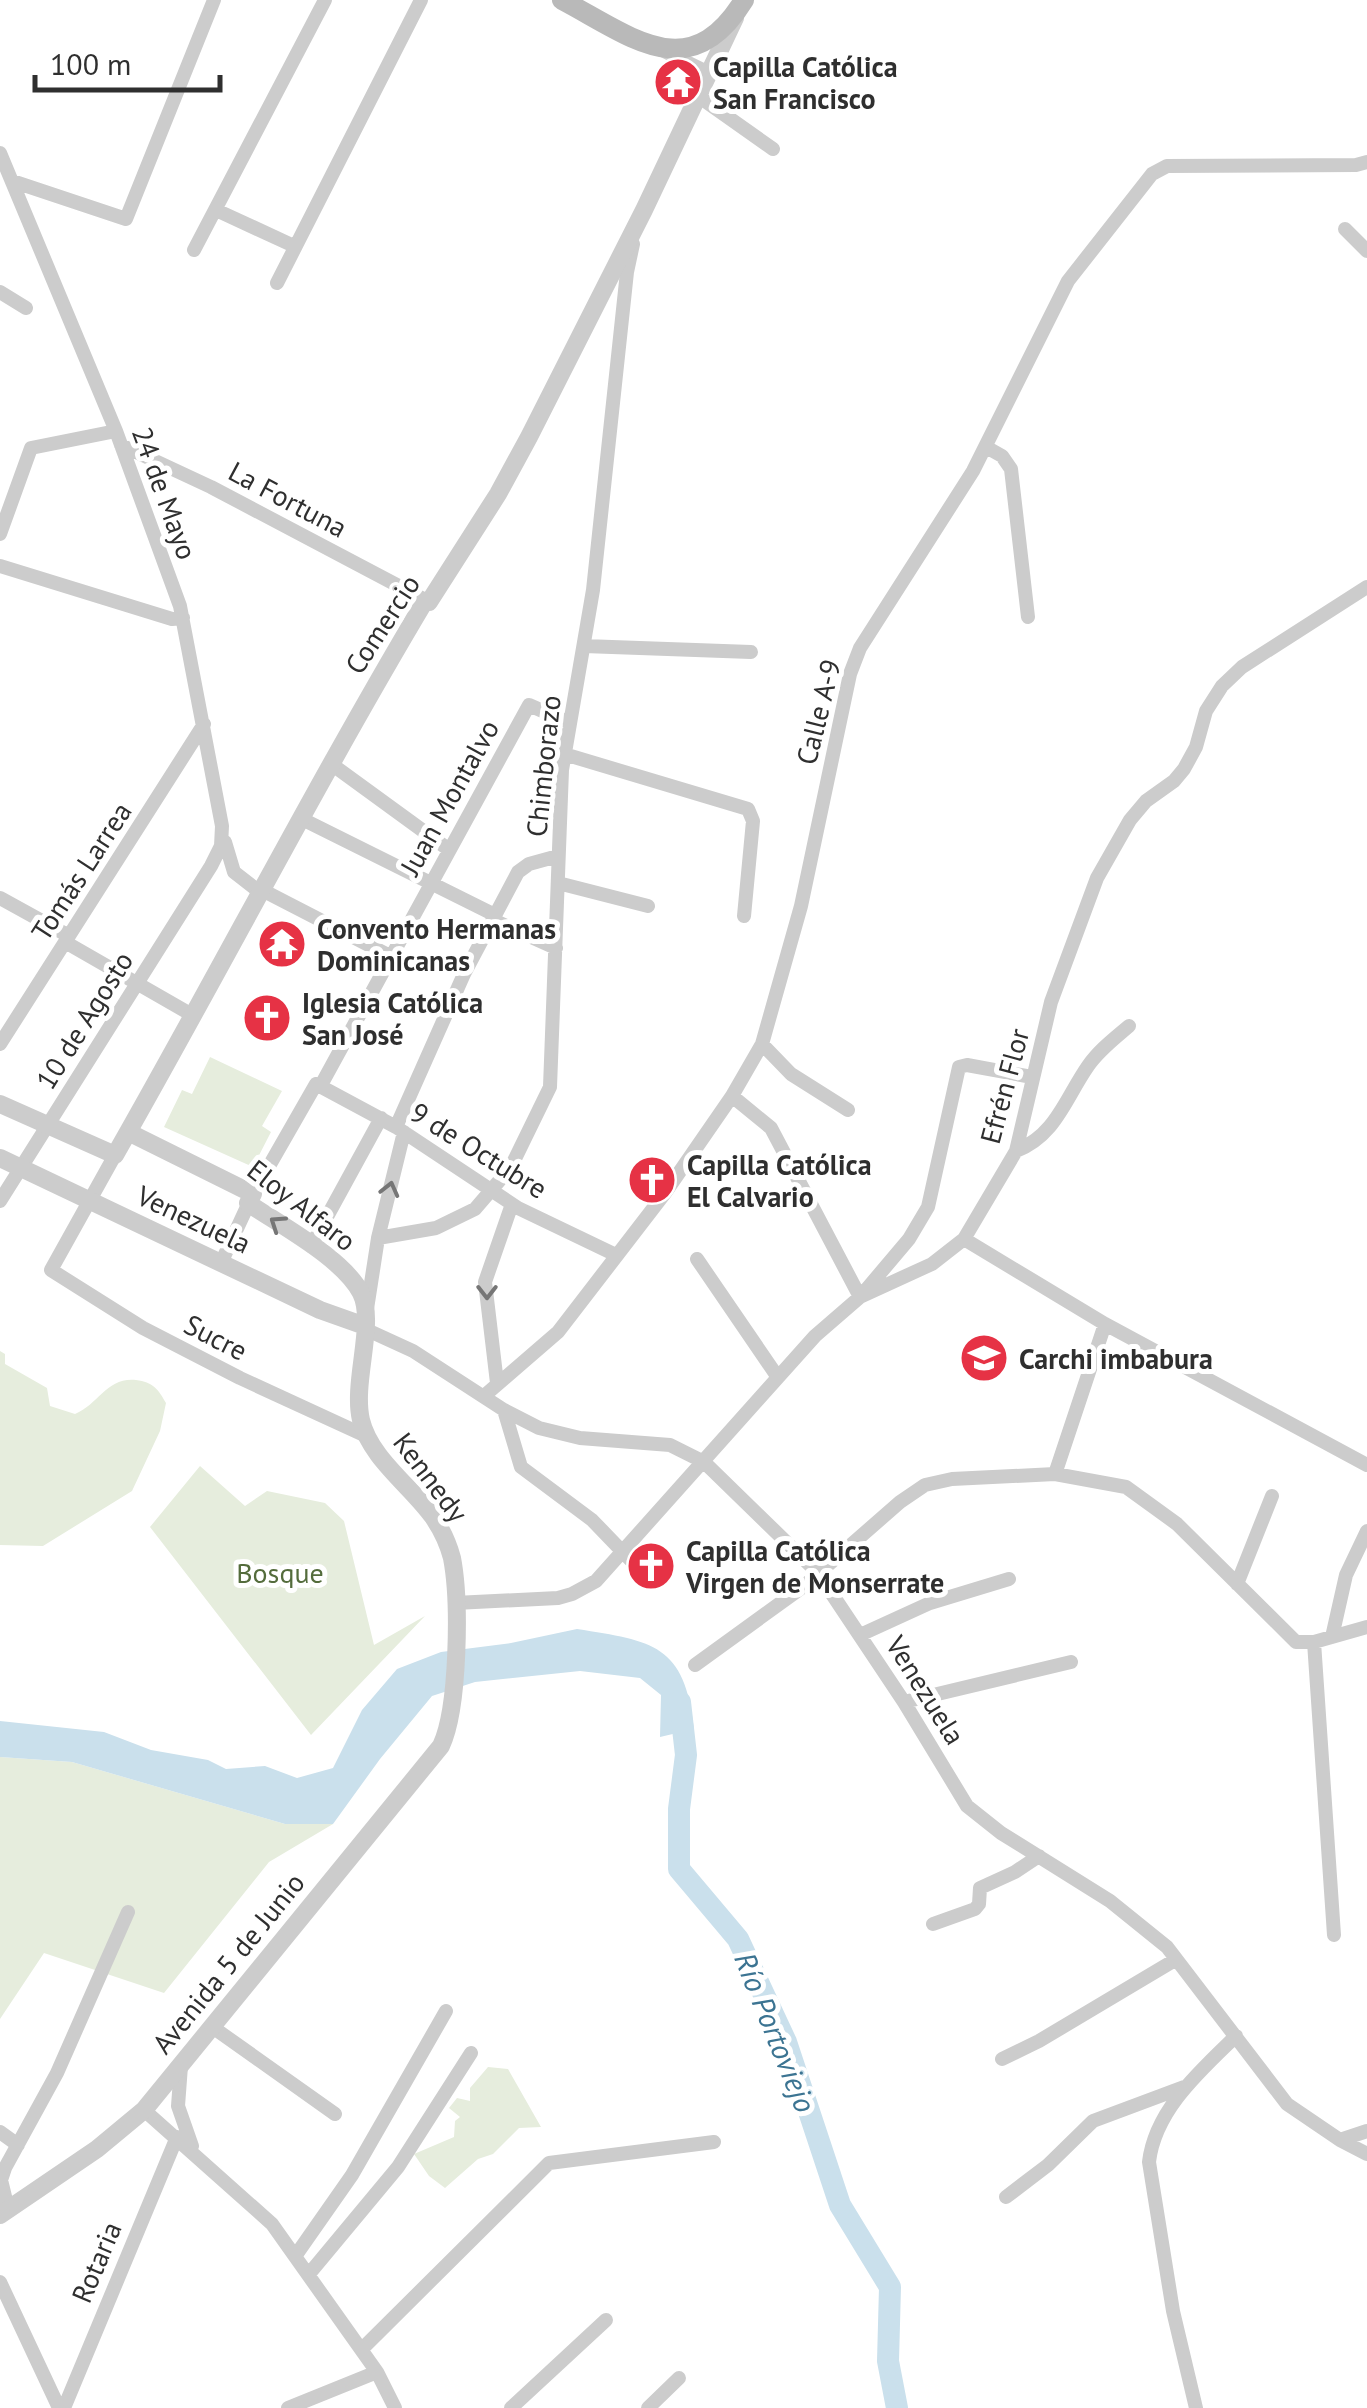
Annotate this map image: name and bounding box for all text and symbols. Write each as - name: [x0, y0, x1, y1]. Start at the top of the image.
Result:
- scale bar: [35, 30, 220, 92]
- text: 100 m: [50, 44, 131, 83]
- place label: Capilla Católica San Francisco: [713, 48, 898, 117]
- temple icon: Capilla Católica San Francisco: [652, 56, 704, 108]
- street label: 24 de Mayo: [124, 422, 206, 564]
- street label: La Fortuna: [222, 452, 354, 546]
- street label: Comercio: [336, 567, 428, 681]
- street label: Calle A-9: [787, 656, 849, 768]
- street label: Chimborazo: [517, 693, 569, 839]
- street label: Juan Montalvo: [391, 713, 507, 882]
- street label: Tomás Larrea: [23, 795, 139, 947]
- place label: Convento Hermanas Dominicanas: [317, 910, 556, 979]
- temple icon: Convento Hermanas Dominicanas: [256, 918, 308, 970]
- street label: 10 de Agosto: [27, 944, 141, 1096]
- place label: Iglesia Católica San José: [302, 984, 483, 1053]
- church icon: Iglesia Católica San José: [241, 992, 293, 1044]
- street label: Efrén Flor: [971, 1024, 1037, 1148]
- street label: 9 de Octubre: [404, 1093, 554, 1207]
- place label: Capilla Católica El Calvario: [687, 1146, 872, 1215]
- street label: Eloy Alfaro: [240, 1151, 364, 1259]
- church icon: Capilla Católica El Calvario: [626, 1154, 678, 1206]
- street label: Venezuela: [130, 1176, 257, 1261]
- one-way arrow: [378, 1181, 399, 1198]
- one-way arrow: [270, 1217, 288, 1235]
- one-way arrow: [476, 1285, 498, 1300]
- street label: Sucre: [178, 1305, 254, 1369]
- school or university icon: Carchi imbabura: [958, 1332, 1010, 1384]
- place label: Carchi imbabura: [1019, 1340, 1213, 1377]
- street label: Kennedy: [385, 1425, 477, 1529]
- place label: Capilla Católica Virgen de Monserrate: [685, 1532, 944, 1601]
- church icon: Capilla Católica Virgen de Monserrate: [625, 1540, 677, 1592]
- park label: Bosque: [236, 1554, 324, 1591]
- street label: Venezuela: [878, 1628, 974, 1751]
- street label: Avenida 5 de Junio: [144, 1865, 312, 2061]
- water label: Río Portoviejo: [726, 1946, 826, 2118]
- street label: Rotaria: [62, 2216, 130, 2308]

